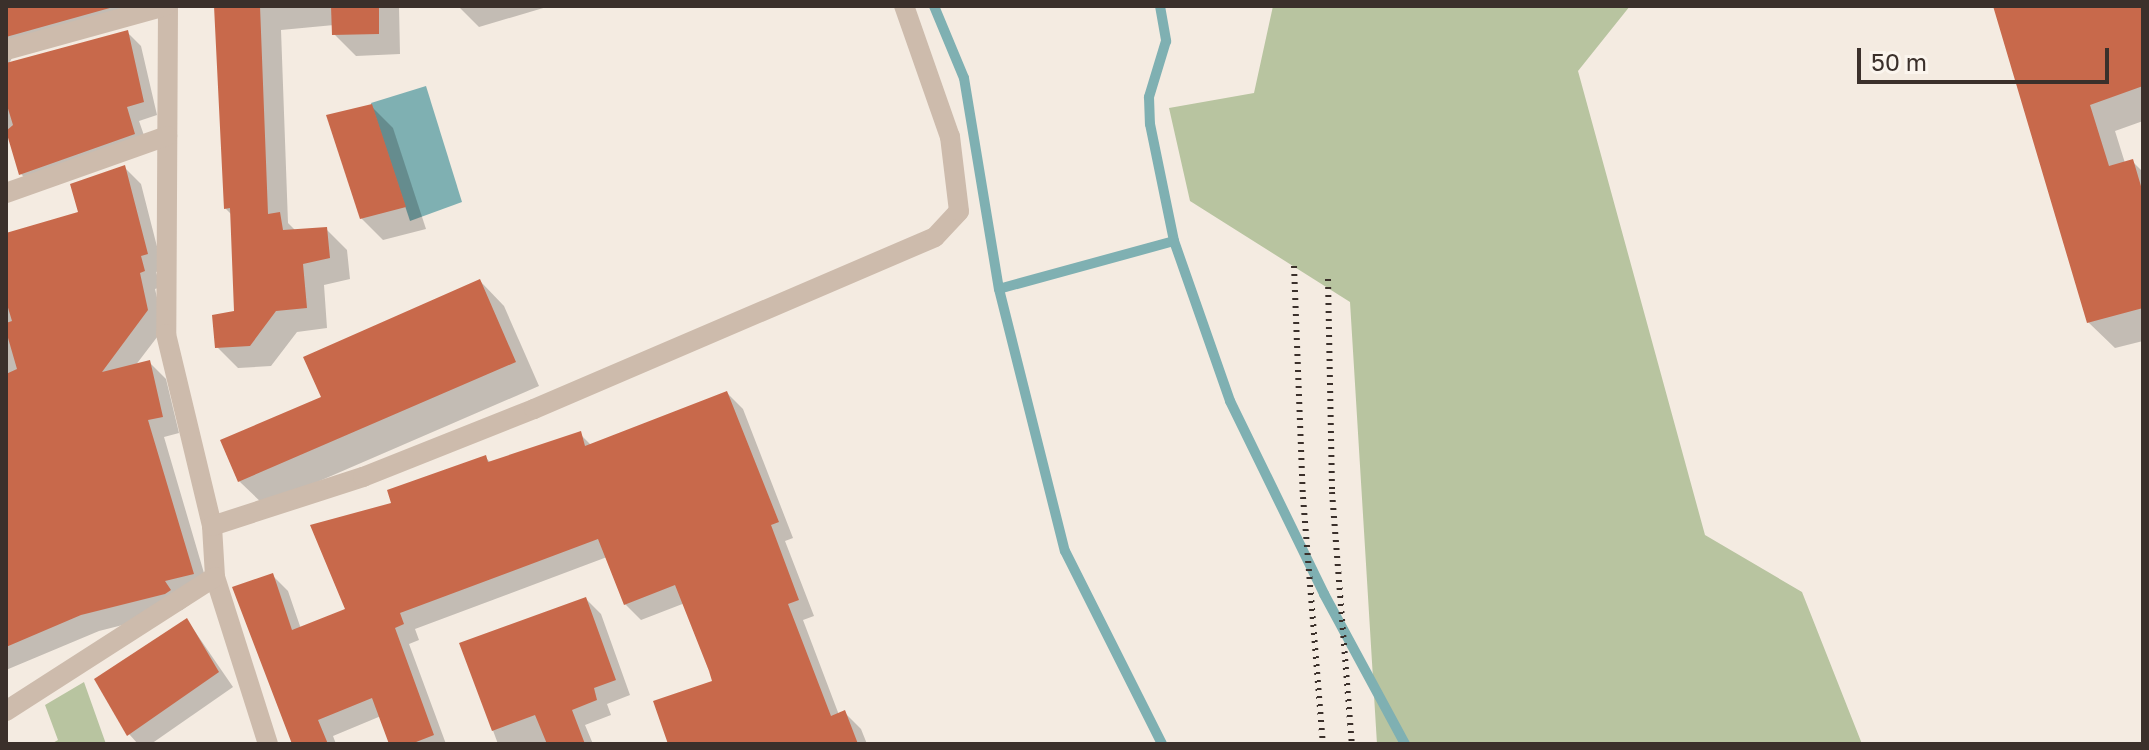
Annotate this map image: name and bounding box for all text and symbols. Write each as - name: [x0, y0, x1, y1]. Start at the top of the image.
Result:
- scale bar: [1861, 32, 2113, 82]
- text: 50 m: [1871, 47, 1927, 76]

